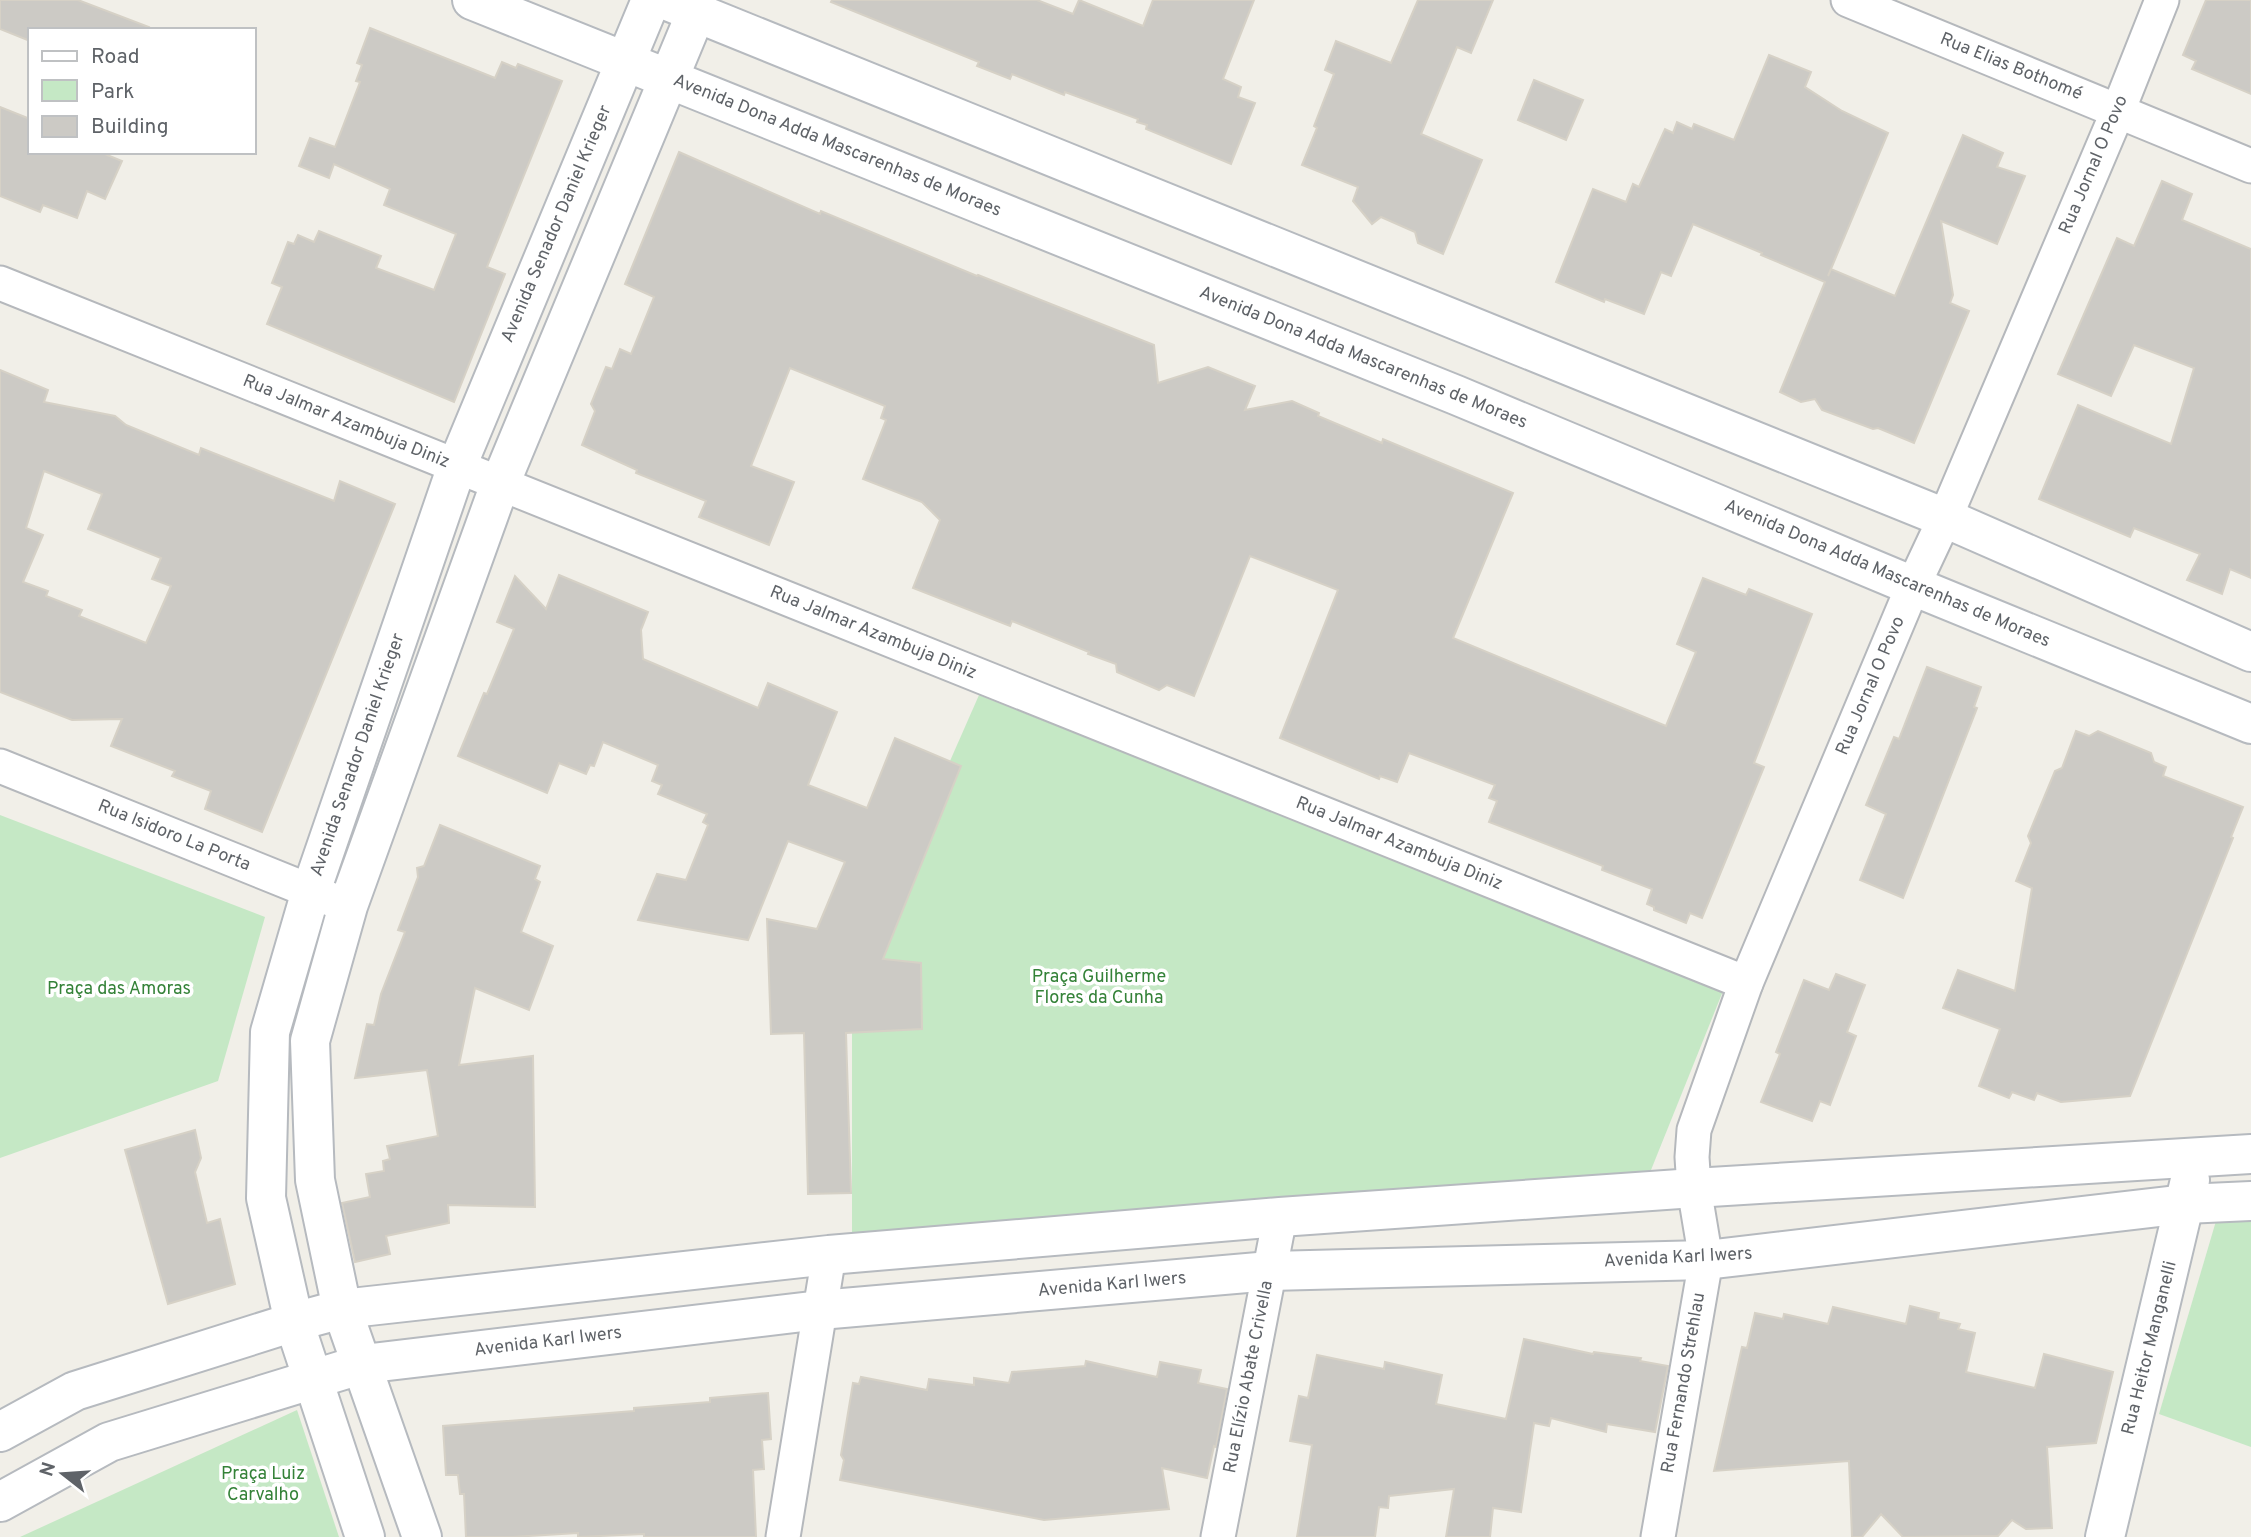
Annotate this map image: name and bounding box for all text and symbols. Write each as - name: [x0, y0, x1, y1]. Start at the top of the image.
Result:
- legend: [28, 28, 256, 154]
- street label: Rua Elias Bothomé: [1936, 28, 2086, 106]
- text: Road: [91, 44, 140, 71]
- street label: Avenida Dona Adda Mascarenhas de Moraes: [670, 69, 1004, 223]
- text: Park: [91, 79, 134, 106]
- street label: Rua Jornal O Povo: [2054, 92, 2134, 238]
- street label: Avenida Senador Daniel Krieger: [496, 102, 618, 346]
- text: Building: [91, 114, 169, 141]
- street label: Avenida Dona Adda Mascarenhas de Moraes: [1196, 281, 1530, 435]
- street label: Rua Jalmar Azambuja Diniz: [239, 370, 453, 474]
- street label: Avenida Dona Adda Mascarenhas de Moraes: [1721, 495, 2053, 653]
- street label: Rua Jalmar Azambuja Diniz: [766, 581, 980, 685]
- street label: Rua Jornal O Povo: [1831, 613, 1911, 759]
- street label: Avenida Senador Daniel Krieger: [306, 630, 410, 880]
- street label: Rua Jalmar Azambuja Diniz: [1292, 792, 1506, 896]
- street label: Rua Isidoro La Porta: [94, 795, 254, 877]
- park label: Praça Guilherme Flores da Cunha: [1032, 966, 1166, 1010]
- park label: Praça das Amoras: [47, 978, 191, 1001]
- street label: Avenida Karl Iwers: [1603, 1243, 1753, 1273]
- street label: Rua Heitor Manganelli: [2117, 1259, 2183, 1437]
- street label: Avenida Karl Iwers: [1037, 1267, 1187, 1303]
- street label: Rua Elízio Abate Crivella: [1219, 1279, 1279, 1475]
- street label: Rua Fernando Strehlau: [1657, 1291, 1711, 1475]
- street label: Avenida Karl Iwers: [473, 1322, 623, 1362]
- north arrow: [28, 1439, 98, 1509]
- text: N: [35, 1460, 62, 1480]
- park label: Praça Luiz Carvalho: [221, 1463, 305, 1507]

